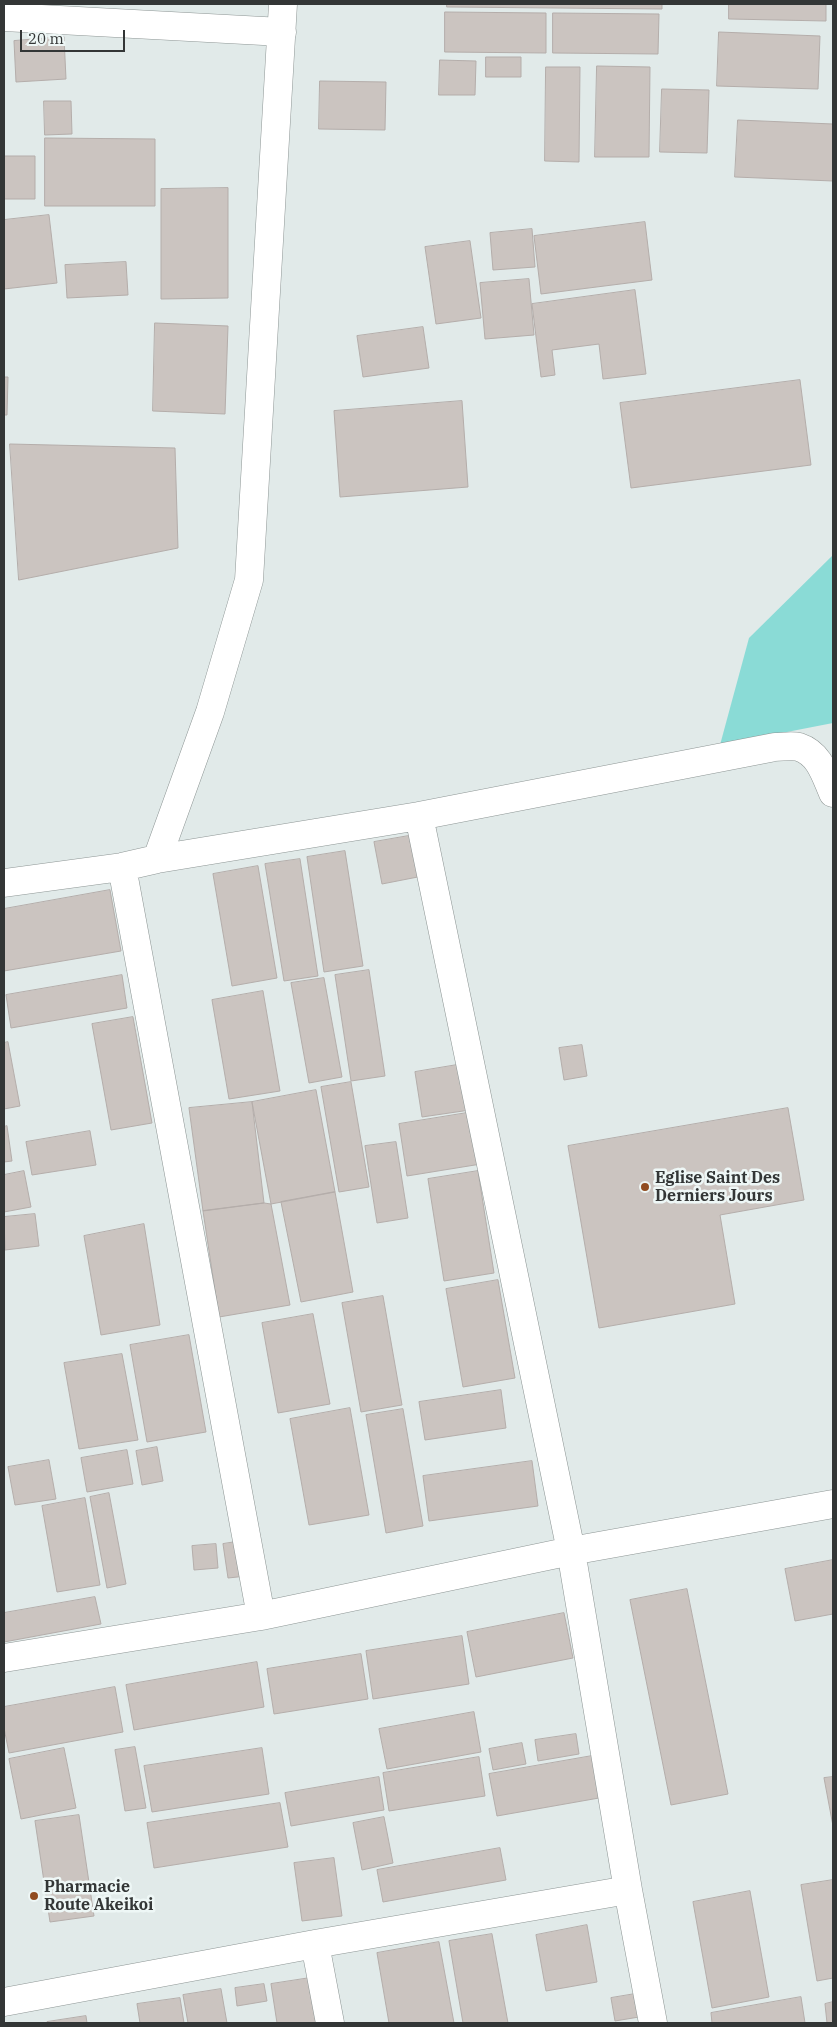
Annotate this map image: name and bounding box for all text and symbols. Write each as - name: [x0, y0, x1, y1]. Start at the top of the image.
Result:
- scale bar: [22, 20, 128, 52]
- text: 20 m: [28, 29, 64, 48]
- place label: Eglise Saint Des Derniers Jours: [655, 1168, 780, 1206]
- marker: Eglise Saint Des Derniers Jours: [639, 1181, 651, 1193]
- place label: Pharmacie Route Akeikoi: [44, 1877, 153, 1915]
- marker: Pharmacie Route Akeikoi: [28, 1890, 40, 1902]

